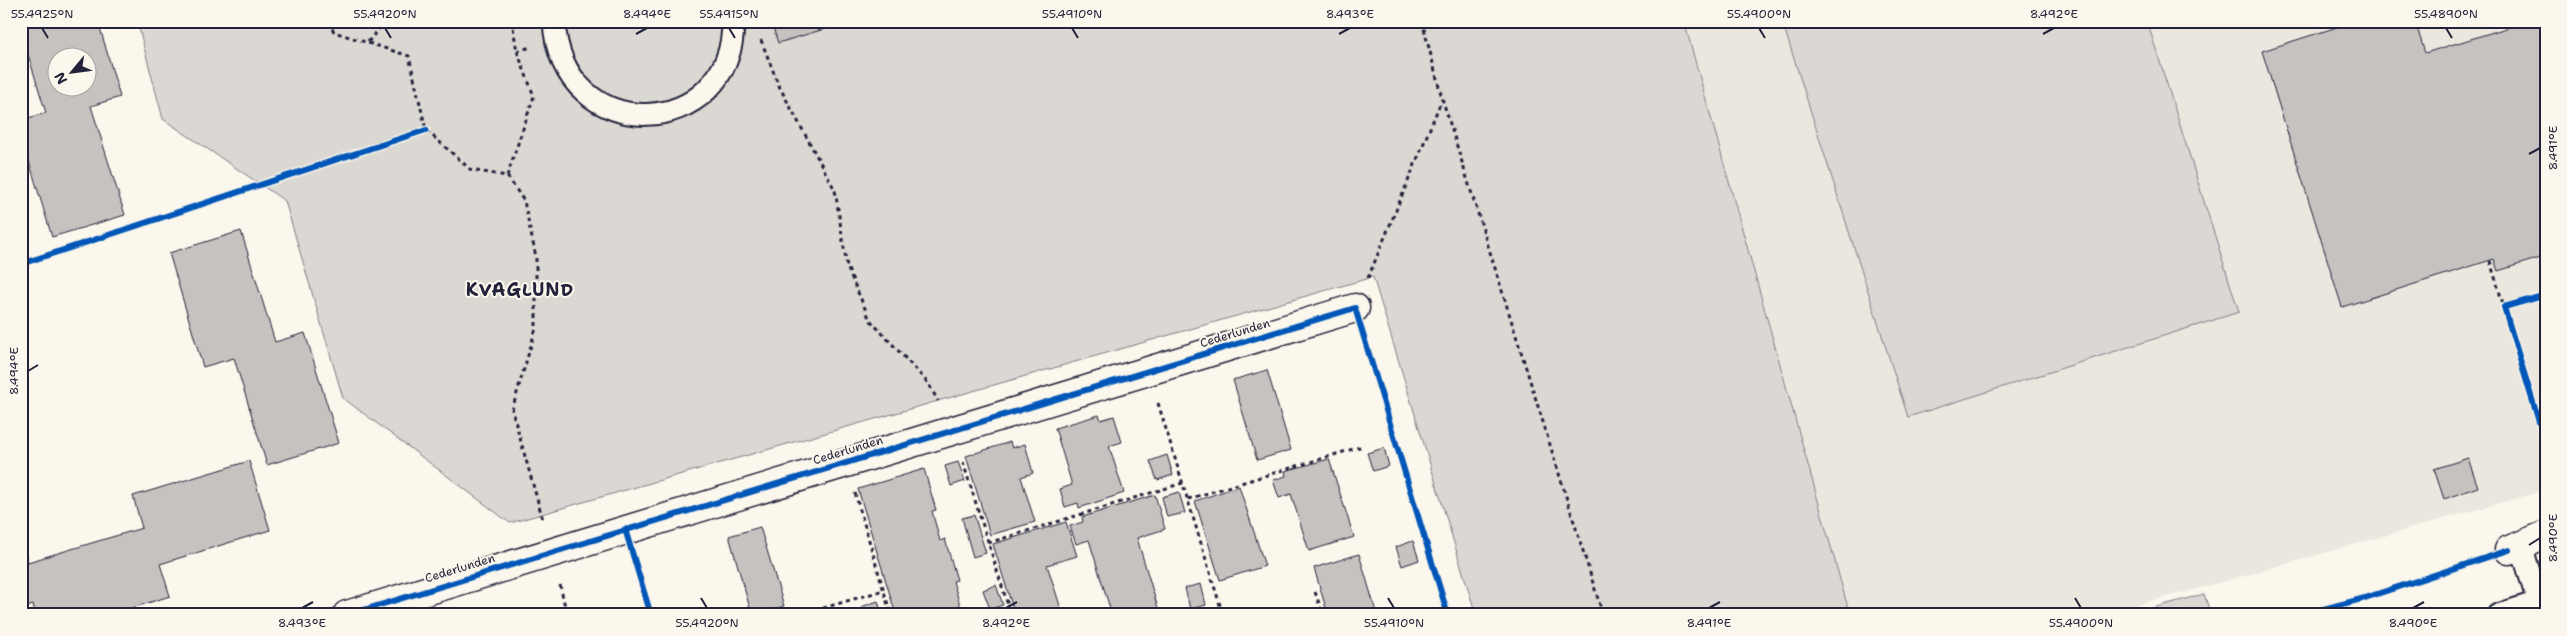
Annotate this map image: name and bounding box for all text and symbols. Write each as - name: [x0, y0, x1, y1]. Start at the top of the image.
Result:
- text: 55.4925°N: [11, 6, 73, 22]
- text: 55.4920°N: [353, 6, 417, 22]
- text: 8.494°E: [623, 6, 671, 22]
- text: 55.4915°N: [699, 6, 759, 22]
- text: 55.4910°N: [1042, 6, 1102, 22]
- text: 8.493°E: [1326, 6, 1374, 22]
- text: 55.4900°N: [1727, 6, 1791, 22]
- text: 8.492°E: [2030, 6, 2078, 22]
- text: 55.4890°N: [2414, 6, 2478, 22]
- north arrow: [48, 48, 98, 98]
- text: N: [50, 69, 71, 88]
- text: 8.491°E: [2545, 126, 2561, 170]
- district label: KVAGLUND: [466, 278, 574, 302]
- street label: Cederlunden: [1198, 315, 1272, 351]
- text: 8.494°E: [6, 347, 22, 395]
- street label: Cederlunden: [811, 432, 885, 468]
- text: 8.490°E: [2545, 514, 2561, 562]
- street label: Cederlunden: [423, 550, 497, 586]
- text: 8.493°E: [278, 615, 326, 631]
- text: 55.4920°N: [675, 615, 739, 631]
- text: 8.492°E: [982, 615, 1030, 631]
- text: 55.4910°N: [1364, 615, 1424, 631]
- text: 8.491°E: [1687, 615, 1731, 631]
- text: 55.4900°N: [2049, 615, 2113, 631]
- text: 8.490°E: [2389, 615, 2437, 631]

